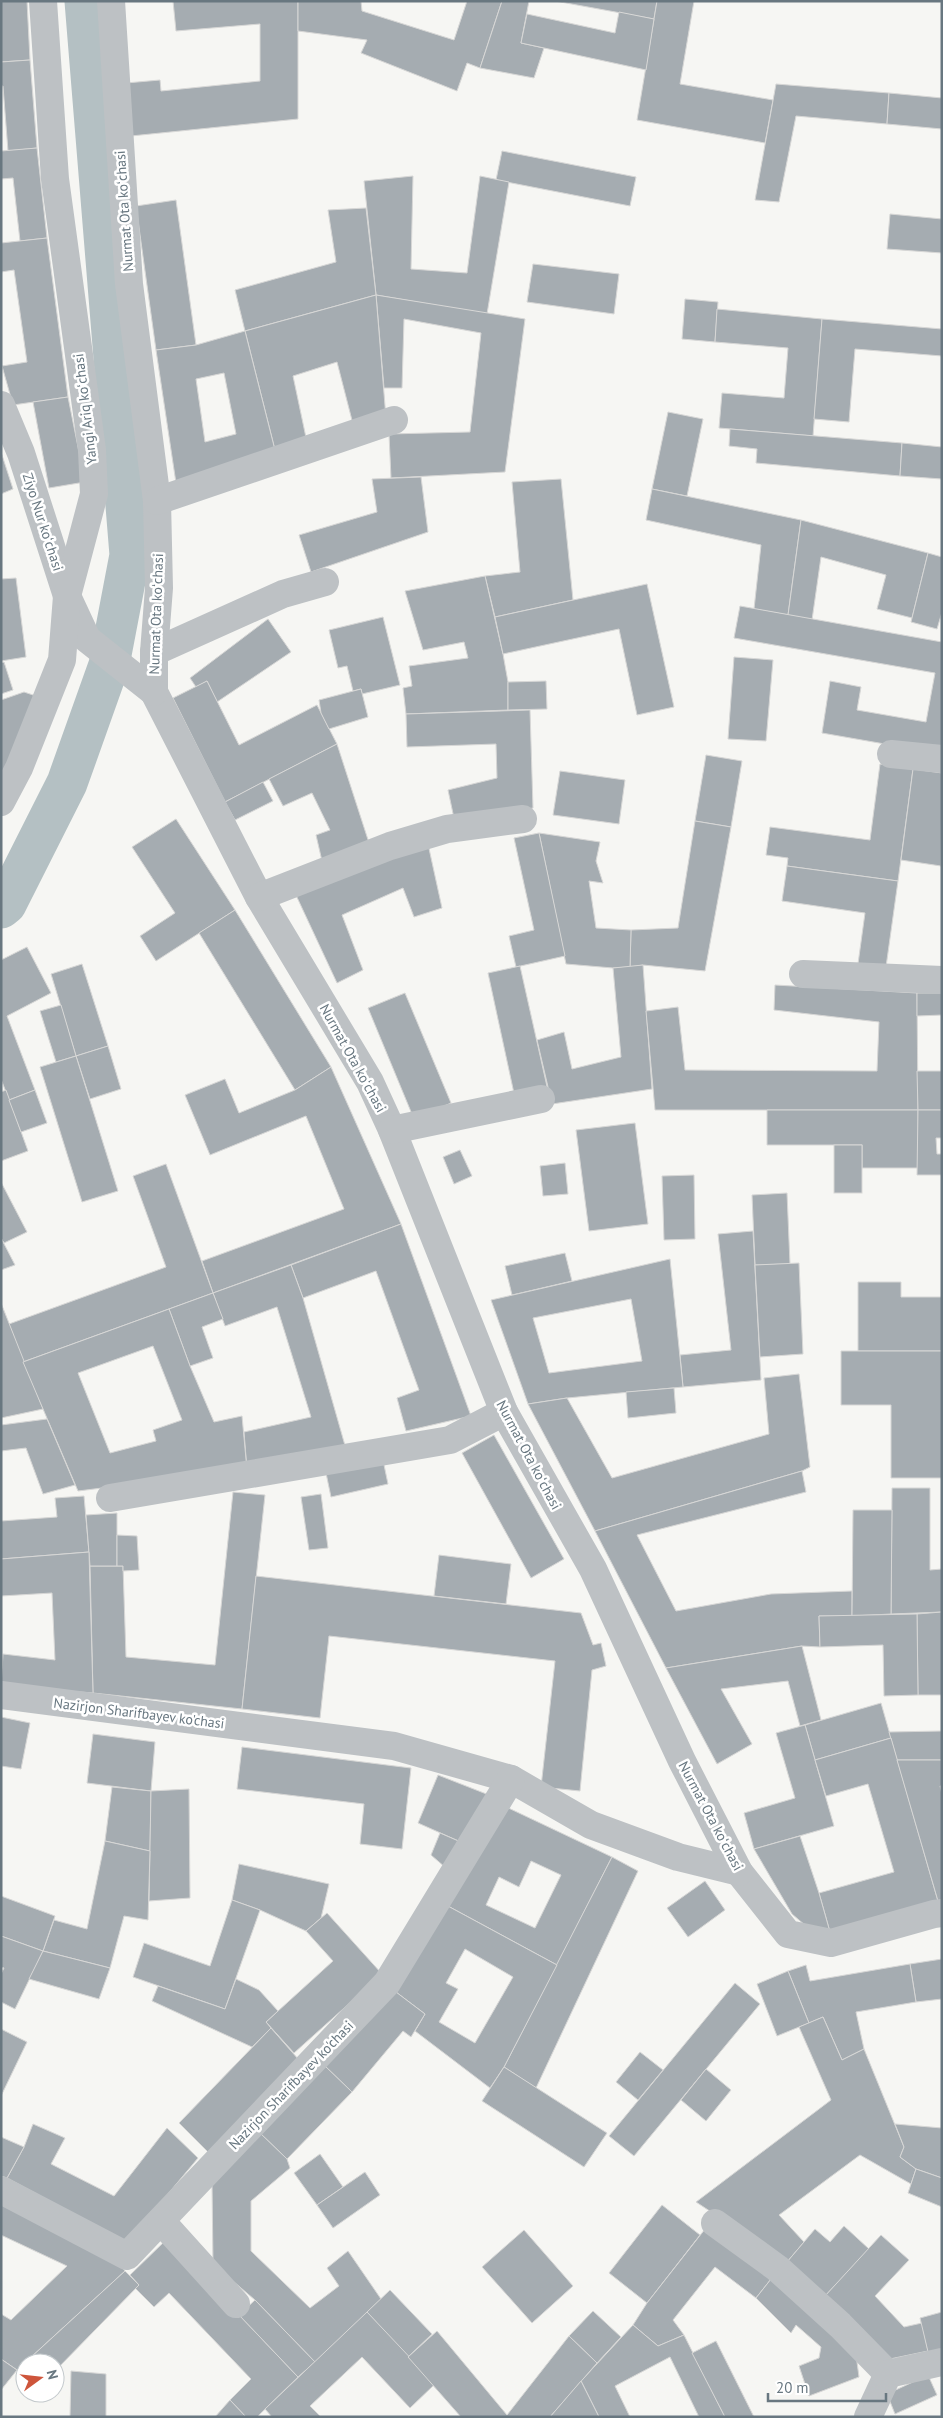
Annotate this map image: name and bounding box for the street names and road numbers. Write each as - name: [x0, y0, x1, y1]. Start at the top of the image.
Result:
- street label: Nurmat Ota koʻchasi: [111, 150, 137, 272]
- street label: Yangi Ariq koʻchasi: [69, 352, 101, 466]
- street label: Ziyo Nur koʻchasi: [19, 471, 67, 573]
- street label: Nurmat Ota koʻchasi: [145, 553, 167, 675]
- street label: Nurmat Ota koʻchasi: [316, 1001, 390, 1115]
- street label: Nurmat Ota koʻchasi: [493, 1397, 565, 1513]
- street label: Nazirjon Sharifbayev ko'chasi: [53, 1694, 225, 1732]
- street label: Nurmat Ota koʻchasi: [675, 1758, 747, 1874]
- street label: Nazirjon Sharifbayev ko'chasi: [225, 2017, 357, 2153]

